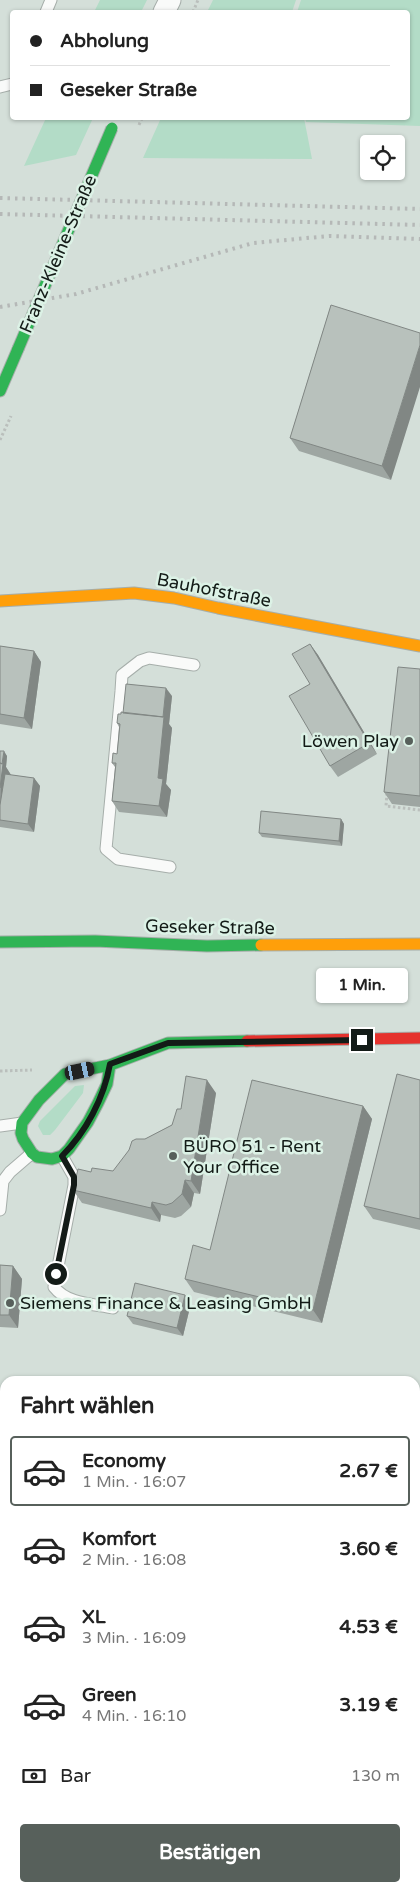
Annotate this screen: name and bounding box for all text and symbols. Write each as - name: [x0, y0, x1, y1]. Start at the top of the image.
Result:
- text: Abholung: [60, 30, 149, 52]
- text: Geseker Straße: [60, 79, 197, 101]
- map controls: [360, 135, 405, 180]
- button: locate: [360, 135, 405, 180]
- street label: Franz-Kleine-Straße: [15, 172, 101, 336]
- street label: Bauhofstraße: [155, 568, 273, 612]
- place label: Löwen Play: [302, 730, 399, 752]
- marker: Löwen Play: [403, 735, 415, 747]
- street label: Geseker Straße: [145, 915, 275, 939]
- callout: 1 Min.: [316, 968, 408, 1002]
- text: 1 Min.: [338, 975, 386, 995]
- route end: [351, 1029, 373, 1051]
- car: [63, 1061, 96, 1081]
- place label: BÜRO 51 - Rent Your Office: [183, 1135, 321, 1178]
- marker: BÜRO 51 - Rent Your Office: [167, 1150, 179, 1162]
- route start: [45, 1263, 67, 1285]
- place label: Siemens Finance & Leasing GmbH: [20, 1292, 312, 1314]
- marker: Siemens Finance & Leasing GmbH: [4, 1297, 16, 1309]
- text: Fahrt wählen: [20, 1393, 154, 1419]
- icon: car: [22, 1449, 67, 1494]
- text: Economy: [82, 1450, 166, 1472]
- text: 2.67 €: [339, 1460, 398, 1482]
- text: 1 Min. · 16:07: [82, 1472, 186, 1492]
- icon: car: [22, 1527, 67, 1572]
- text: Komfort: [82, 1528, 156, 1550]
- text: 3.60 €: [339, 1538, 398, 1560]
- text: 2 Min. · 16:08: [82, 1550, 186, 1570]
- icon: car: [22, 1605, 67, 1650]
- text: XL: [82, 1606, 106, 1628]
- text: 4.53 €: [339, 1616, 398, 1638]
- text: 3 Min. · 16:09: [82, 1628, 186, 1648]
- icon: car: [22, 1683, 67, 1728]
- text: Green: [82, 1684, 136, 1706]
- text: 3.19 €: [339, 1694, 398, 1716]
- text: 4 Min. · 16:10: [82, 1706, 186, 1726]
- icon: cash: [20, 1762, 48, 1790]
- text: Bar: [60, 1765, 91, 1787]
- text: 130 m: [351, 1766, 400, 1786]
- button: Bestätigen: [20, 1824, 400, 1882]

